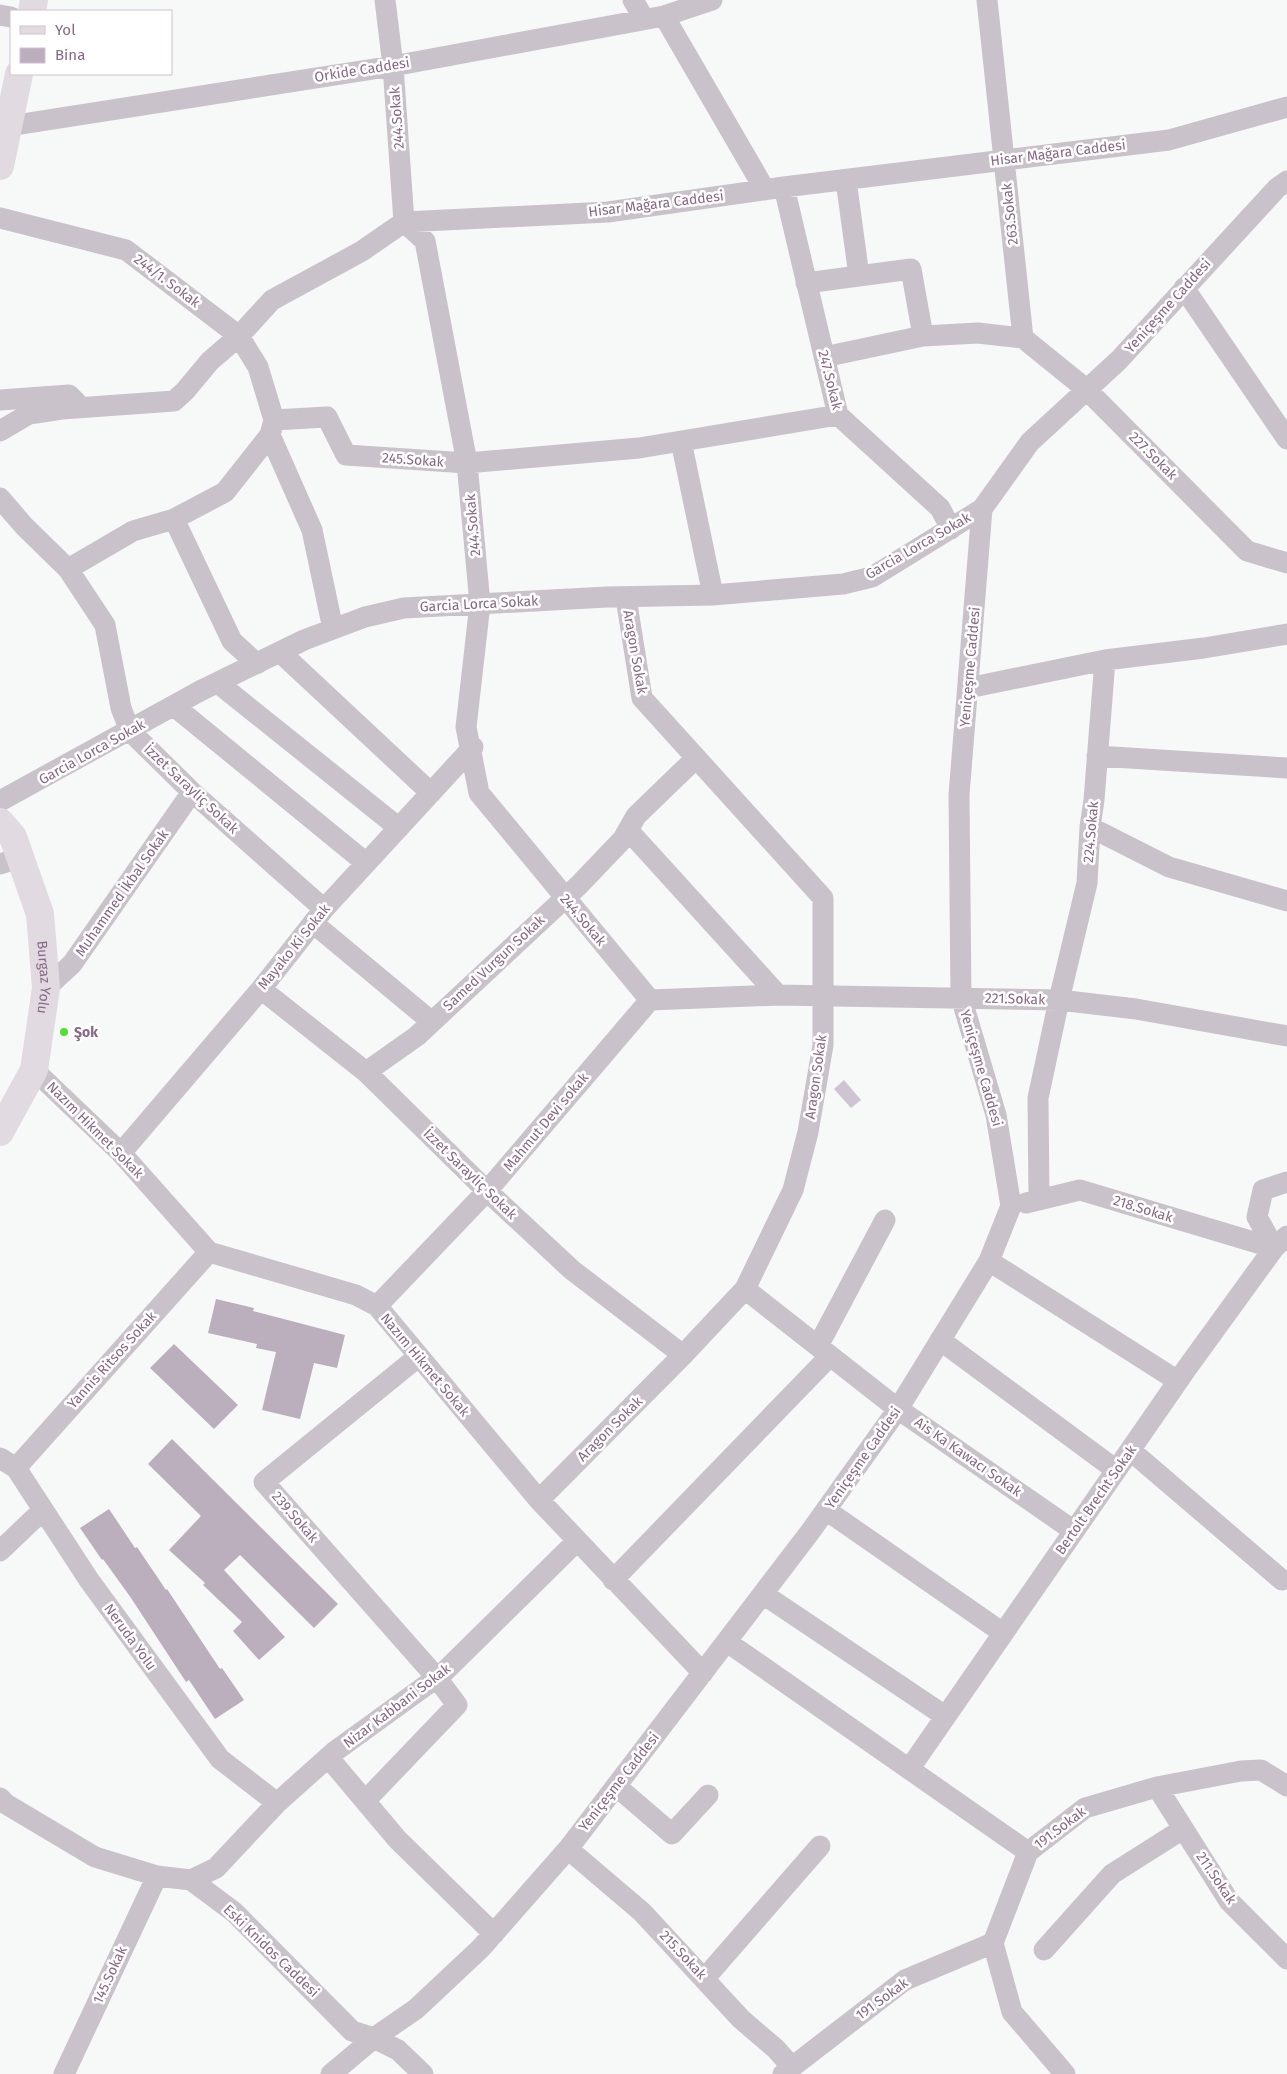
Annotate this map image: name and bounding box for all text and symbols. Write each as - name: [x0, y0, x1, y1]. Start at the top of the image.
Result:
- legend: [10, 10, 172, 75]
- text: Yol: [55, 21, 76, 39]
- text: Bina: [55, 46, 85, 64]
- street label: Orkide Caddesi: [313, 54, 411, 86]
- street label: 244.Sokak: [386, 85, 408, 150]
- street label: Hisar Mağara Caddesi: [989, 136, 1127, 170]
- street label: 263.Sokak: [998, 181, 1022, 246]
- street label: Hisar Mağara Caddesi: [587, 187, 725, 221]
- street label: 244/1. Sokak: [131, 251, 204, 312]
- street label: Yeniçeşme Caddesi: [1121, 255, 1215, 357]
- street label: 247.Sokak: [814, 348, 846, 412]
- street label: 227.Sokak: [1125, 428, 1181, 484]
- street label: 245.Sokak: [382, 449, 445, 471]
- street label: 244.Sokak: [462, 492, 484, 557]
- street label: Garcia Lorca Sokak: [862, 509, 974, 583]
- street label: Garcia Lorca Sokak: [419, 592, 539, 616]
- street label: Yeniçeşme Caddesi: [956, 606, 984, 728]
- street label: Aragon Sokak: [619, 609, 651, 696]
- street label: Garcia Lorca Sokak: [36, 715, 149, 788]
- street label: İzzet Sarayliç Sokak: [140, 740, 243, 838]
- street label: 224.Sokak: [1080, 800, 1102, 864]
- street label: Muhammed İkbal Sokak: [71, 825, 173, 960]
- street label: 244.Sokak: [556, 891, 610, 950]
- street label: Mayako Ki Sokak: [254, 900, 334, 993]
- street label: Samed Vurgun Sokak: [440, 911, 549, 1014]
- street label: Burgaz Yolu: [34, 940, 55, 1015]
- street label: 221.Sokak: [984, 989, 1046, 1009]
- street label: Yeniçeşme Caddesi: [956, 1008, 1006, 1128]
- place label: Şok: [74, 1024, 98, 1042]
- marker: Şok: [58, 1026, 70, 1038]
- street label: Aragon Sokak: [802, 1033, 830, 1120]
- street label: Mahmut Devi sokak: [500, 1069, 593, 1175]
- street label: Nazım Hikmet Sokak: [43, 1078, 147, 1182]
- street label: İzzet Sarayliç Sokak: [420, 1124, 521, 1223]
- street label: 218.Sokak: [1111, 1192, 1176, 1226]
- street label: Yannis Ritsos Sokak: [64, 1307, 161, 1412]
- street label: Nazım Hikmet Sokak: [377, 1310, 474, 1421]
- street label: Aragon Sokak: [574, 1392, 647, 1465]
- street label: Yeniçeşme Caddesi: [821, 1404, 905, 1512]
- street label: Ais Ka Kawacı Sokak: [911, 1414, 1025, 1501]
- street label: Bertolt Brecht Sokak: [1052, 1441, 1141, 1558]
- street label: 239.Sokak: [268, 1488, 322, 1547]
- street label: Neruda Yolu: [100, 1601, 160, 1673]
- street label: Nizar Kabbani Sokak: [340, 1660, 454, 1752]
- street label: Yeniçeşme Caddesi: [575, 1729, 663, 1835]
- street label: 191.Sokak: [1031, 1803, 1090, 1853]
- street label: 211.Sokak: [1192, 1849, 1240, 1908]
- street label: Eski Knidos Caddesi: [220, 1901, 322, 2001]
- street label: 215.Sokak: [656, 1927, 710, 1984]
- street label: 145.Sokak: [89, 1943, 131, 2006]
- street label: 191 Sokak: [853, 1974, 912, 2024]

